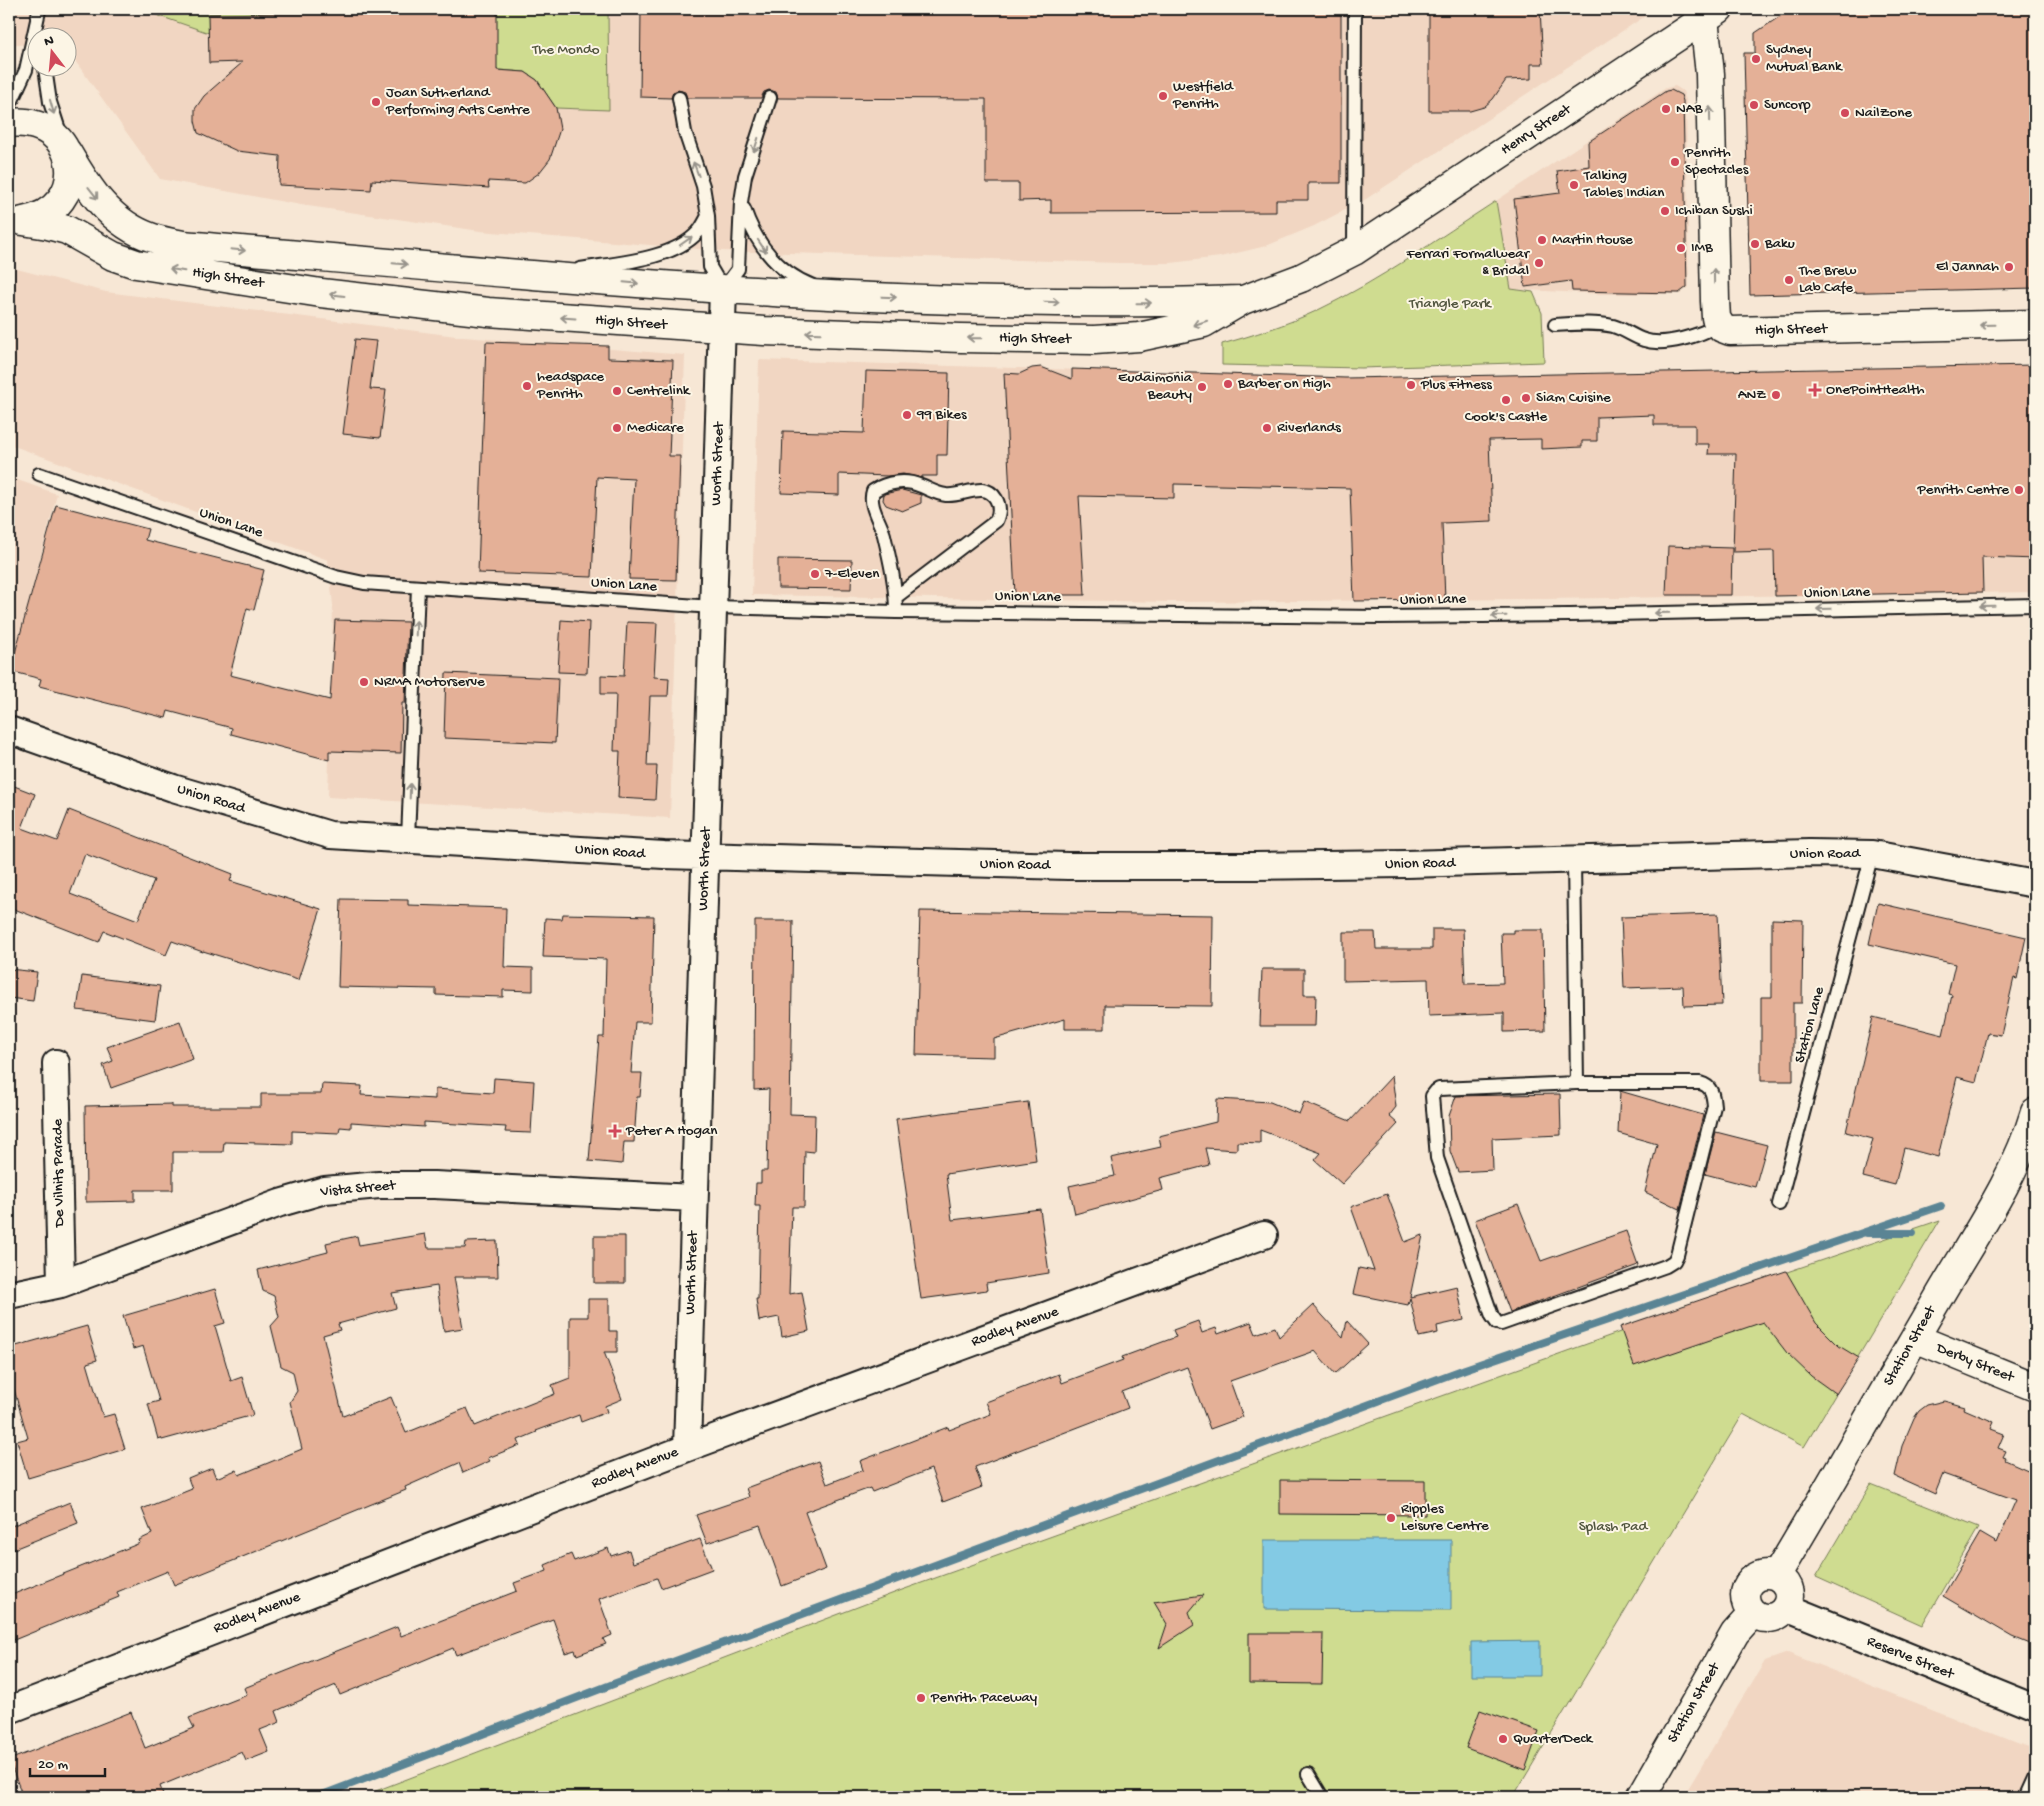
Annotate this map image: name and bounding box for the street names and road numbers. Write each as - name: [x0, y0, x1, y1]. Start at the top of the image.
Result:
- street label: Henry Street: [1498, 100, 1576, 159]
- street label: High Street: [191, 263, 267, 293]
- street label: High Street: [594, 312, 669, 335]
- street label: High Street: [1755, 320, 1829, 340]
- street label: High Street: [999, 329, 1073, 349]
- street label: Worth Street: [708, 420, 729, 506]
- street label: Union Lane: [197, 504, 265, 542]
- street label: Union Lane: [590, 574, 658, 596]
- street label: Union Lane: [1804, 583, 1870, 603]
- street label: Union Lane: [995, 587, 1061, 607]
- street label: Union Lane: [1400, 590, 1466, 610]
- street label: Union Road: [175, 780, 248, 818]
- street label: Worth Street: [695, 825, 716, 911]
- street label: Union Road: [574, 841, 647, 864]
- street label: Union Road: [1790, 845, 1861, 863]
- street label: Union Road: [1385, 854, 1456, 874]
- street label: Union Road: [980, 855, 1051, 875]
- street label: Station Lane: [1791, 985, 1829, 1065]
- street label: De Vilnits Parade: [49, 1118, 69, 1228]
- street label: Vista Street: [319, 1177, 398, 1201]
- street label: Worth Street: [682, 1229, 703, 1315]
- street label: Station Street: [1880, 1301, 1941, 1389]
- street label: Rodley Avenue: [969, 1303, 1061, 1351]
- street label: Derby Street: [1933, 1339, 2018, 1387]
- street label: Rodley Avenue: [589, 1443, 681, 1493]
- street label: Rodley Avenue: [211, 1588, 303, 1638]
- street label: Reserve Street: [1864, 1632, 1958, 1684]
- street label: Station Street: [1664, 1658, 1725, 1746]

